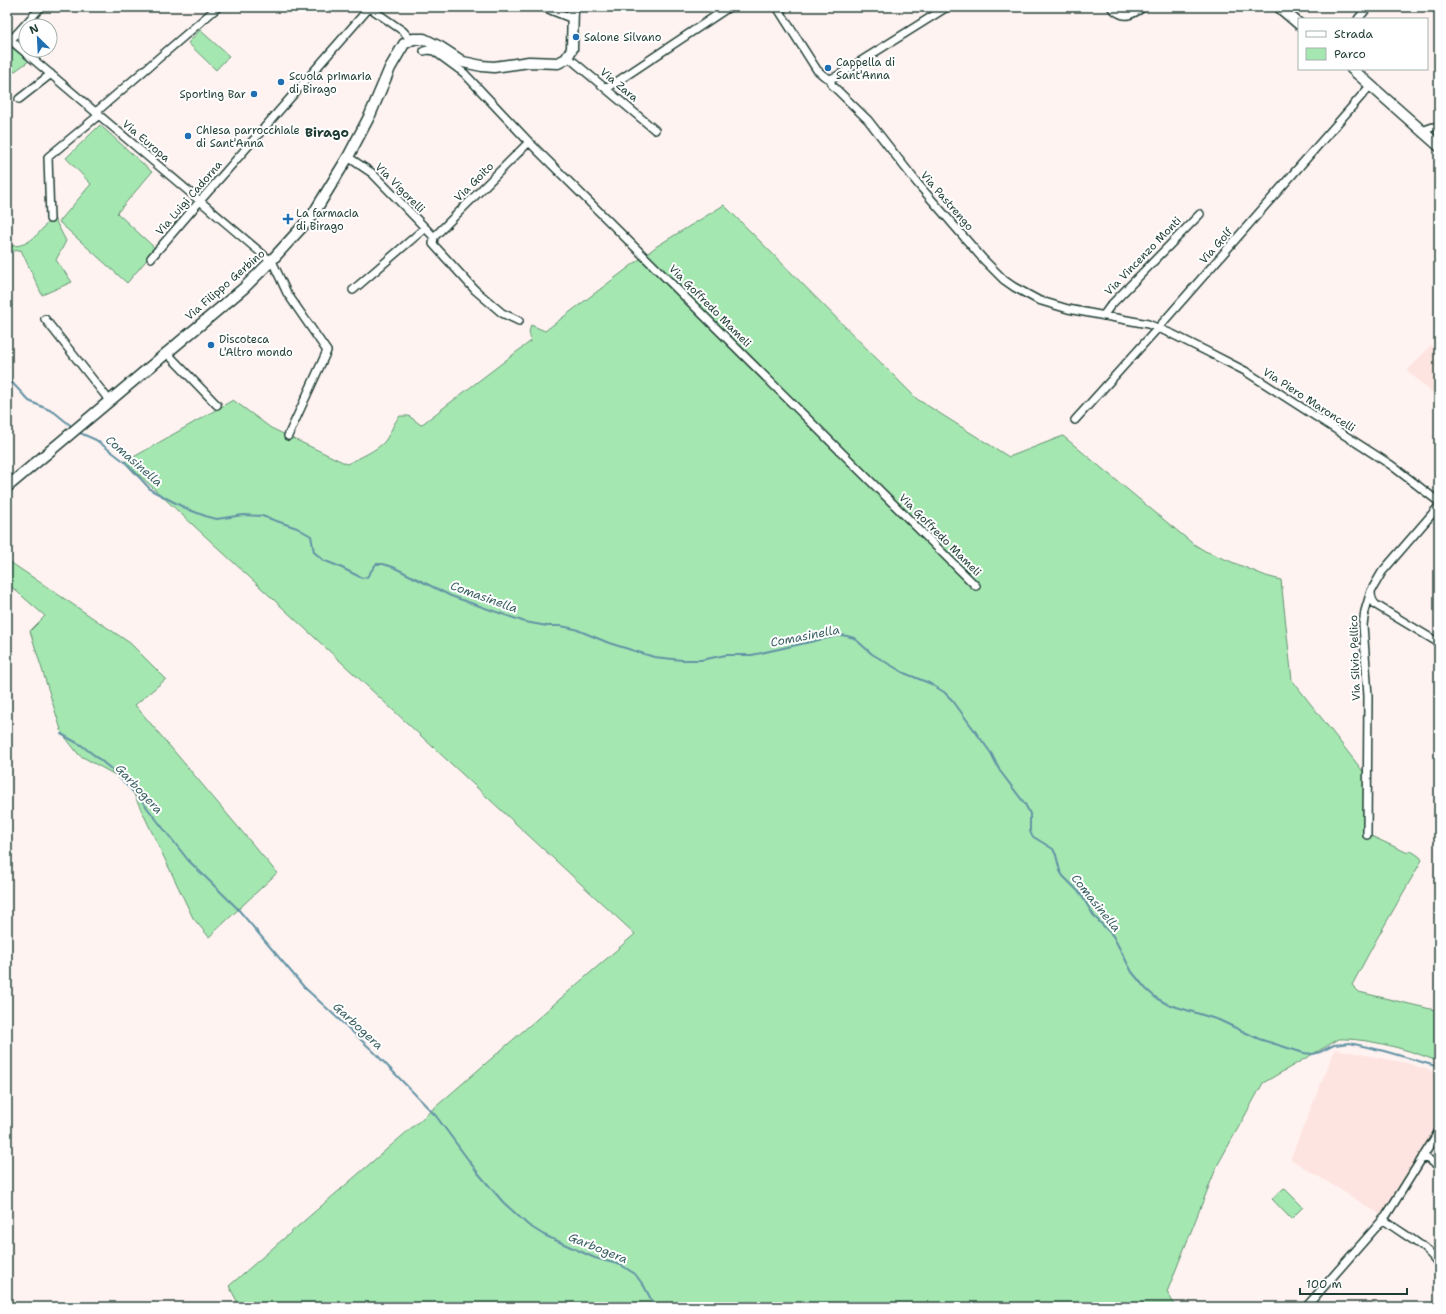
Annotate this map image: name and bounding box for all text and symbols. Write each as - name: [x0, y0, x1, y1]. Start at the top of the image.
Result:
- north arrow: [18, 18, 58, 58]
- legend: [1298, 18, 1428, 70]
- text: N: [27, 21, 41, 38]
- text: Strada: [1334, 26, 1374, 42]
- place label: Salone Silvano: [584, 30, 662, 45]
- marker: Salone Silvano: [571, 32, 581, 42]
- text: Parco: [1334, 46, 1366, 62]
- place label: Cappella di Sant'Anna: [836, 55, 895, 83]
- marker: Cappella di Sant'Anna: [823, 63, 833, 73]
- street label: Via Zara: [597, 65, 641, 105]
- place label: Scuola primaria di Birago: [289, 69, 372, 97]
- marker: Scuola primaria di Birago: [276, 77, 286, 87]
- place label: Sporting Bar: [180, 87, 246, 102]
- marker: Sporting Bar: [249, 89, 259, 99]
- street label: Via Europa: [119, 117, 173, 165]
- place label: Chiesa parrocchiale di Sant'Anna: [196, 123, 300, 151]
- district label: Birago: [305, 124, 349, 141]
- marker: Chiesa parrocchiale di Sant'Anna: [183, 131, 193, 141]
- street label: Via Luigi Cadorna: [152, 157, 226, 239]
- street label: Via Goito: [451, 159, 497, 205]
- street label: Via Vigorelli: [372, 160, 428, 216]
- street label: Via Pastrengo: [917, 168, 977, 234]
- place label: La farmacia di Birago: [296, 206, 359, 234]
- street label: Via Vincenzo Monti: [1101, 213, 1185, 299]
- marker: La farmacia di Birago: [283, 214, 293, 224]
- street label: Via Golf: [1196, 224, 1236, 267]
- street label: Via Filippo Gerbino: [182, 246, 268, 324]
- street label: Via Goffredo Mameli: [665, 261, 755, 351]
- place label: Discoteca L'Altro mondo: [219, 332, 293, 360]
- marker: Discoteca L'Altro mondo: [206, 340, 216, 350]
- street label: Via Piero Maroncelli: [1260, 364, 1358, 436]
- water label: Comasinella: [102, 432, 166, 490]
- street label: Via Goffredo Mameli: [895, 490, 985, 580]
- water label: Comasinella: [448, 577, 520, 617]
- street label: Via Silvio Pellico: [1346, 614, 1364, 701]
- water label: Comasinella: [769, 621, 841, 651]
- water label: Garbogera: [112, 761, 166, 817]
- water label: Comasinella: [1068, 871, 1124, 935]
- water label: Garbogera: [330, 999, 386, 1053]
- water label: Garbogera: [566, 1229, 630, 1267]
- scale bar: [1300, 1270, 1407, 1296]
- text: 100 m: [1306, 1276, 1342, 1292]

